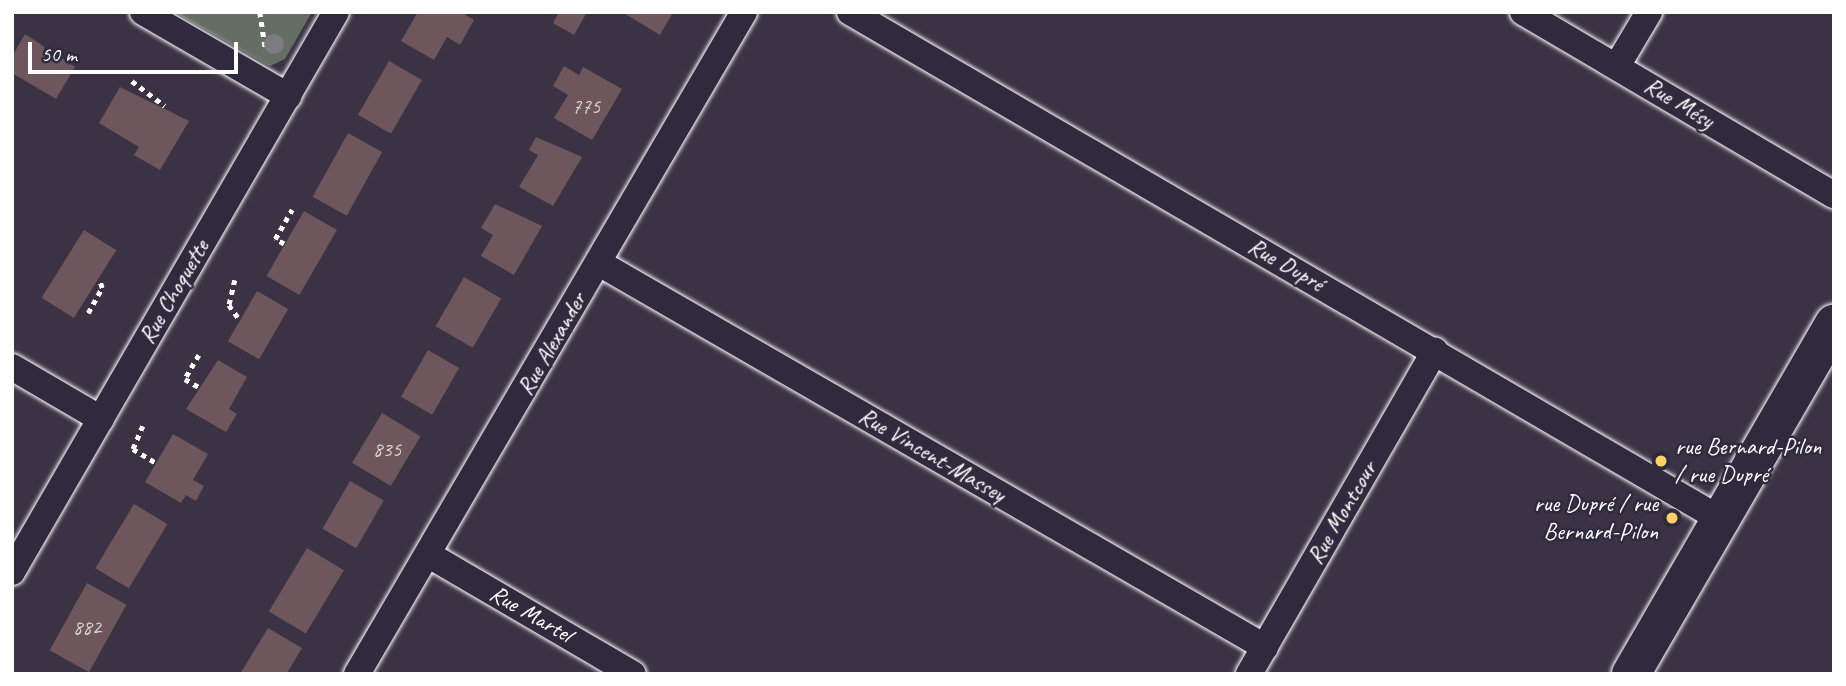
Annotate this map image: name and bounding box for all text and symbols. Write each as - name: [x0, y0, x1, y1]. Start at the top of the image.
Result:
- scale bar: [32, 28, 242, 72]
- text: 50 m: [41, 41, 77, 67]
- street label: Rue Mésy: [1639, 71, 1719, 135]
- house number: 775: [572, 93, 600, 119]
- street label: Rue Dupré: [1243, 232, 1329, 298]
- street label: Rue Choquette: [133, 235, 215, 349]
- street label: Rue Alexander: [511, 288, 593, 400]
- street label: Rue Vincent-Massey: [854, 401, 1010, 509]
- place label: rue Bernard-Pilon / rue Dupré: [1675, 433, 1821, 489]
- house number: 835: [373, 436, 401, 462]
- marker: rue Bernard-Pilon / rue Dupré: [1653, 453, 1669, 469]
- street label: Rue Montcour: [1301, 456, 1383, 570]
- place label: rue Dupré / rue Bernard-Pilon: [1534, 490, 1658, 546]
- marker: rue Dupré / rue Bernard-Pilon: [1664, 510, 1680, 526]
- street label: Rue Martel: [484, 579, 578, 649]
- house number: 882: [73, 614, 101, 640]

